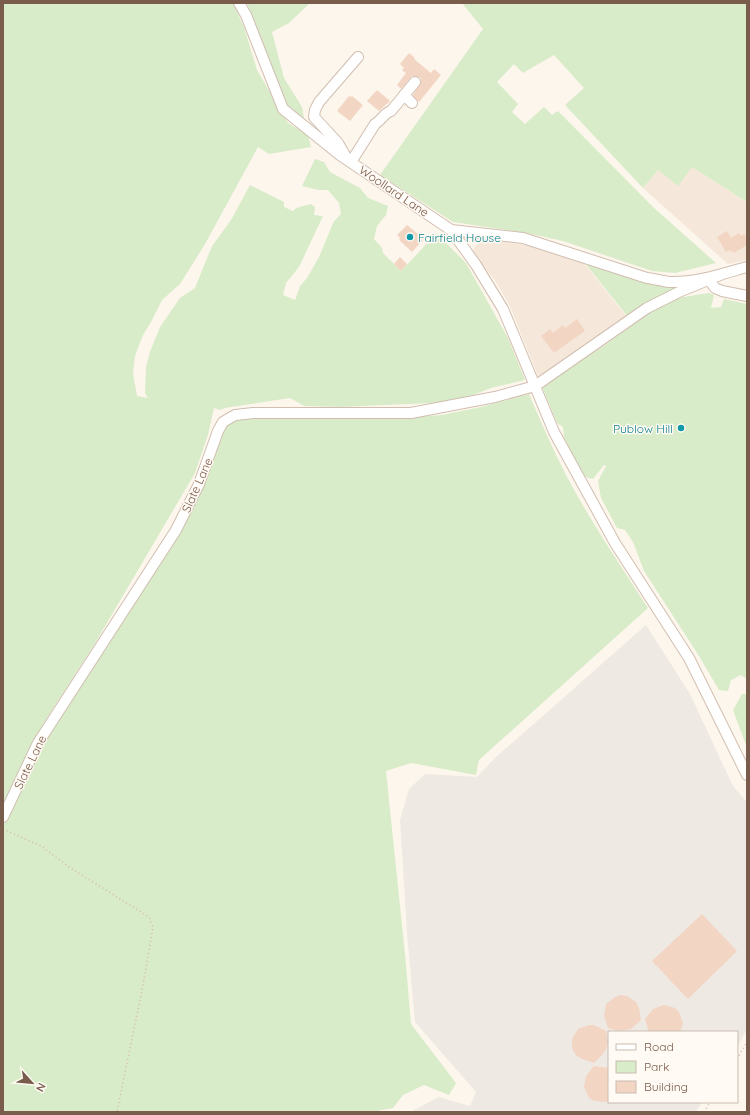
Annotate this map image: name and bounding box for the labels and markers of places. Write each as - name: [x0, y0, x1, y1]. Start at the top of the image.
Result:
- place label: Fairfield House: [418, 230, 501, 245]
- marker: Fairfield House: [405, 232, 415, 242]
- place label: Publow Hill: [613, 421, 673, 436]
- marker: Publow Hill: [676, 423, 686, 433]

